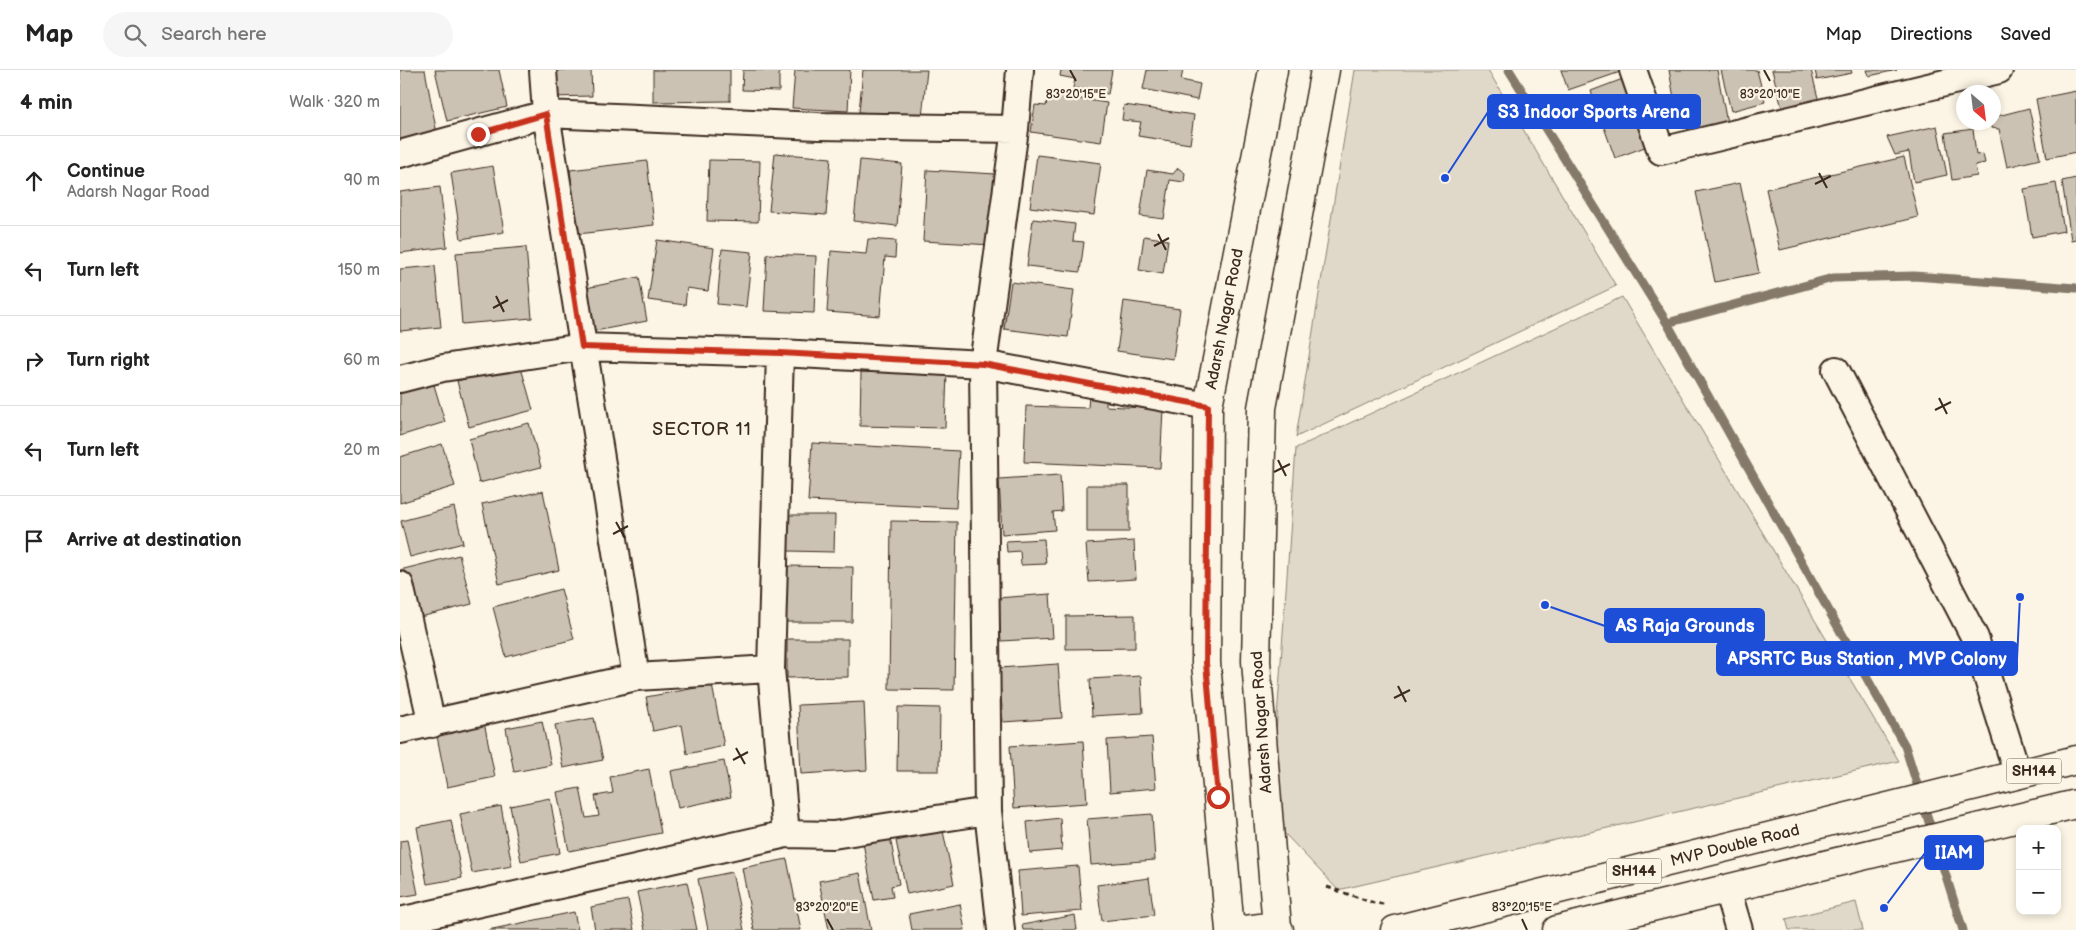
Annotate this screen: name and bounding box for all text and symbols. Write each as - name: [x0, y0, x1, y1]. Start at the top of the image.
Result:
- search box: [103, 12, 453, 57]
- text: Map: [25, 20, 73, 49]
- icon: search: [121, 21, 149, 49]
- text: Search here: [161, 23, 267, 46]
- text: Map: [1826, 24, 1862, 45]
- text: Directions: [1890, 24, 1972, 45]
- text: Saved: [2000, 24, 2051, 45]
- north arrow: [1956, 85, 2001, 130]
- text: 83°20'15"E: [1046, 87, 1106, 102]
- text: 83°20'10"E: [1740, 87, 1800, 102]
- text: 4 min: [20, 90, 73, 115]
- text: Walk · 320 m: [289, 93, 380, 112]
- callout: S3 Indoor Sports Arena: [1488, 95, 1700, 128]
- text: S3 Indoor Sports Arena: [1498, 102, 1690, 123]
- route end: [467, 123, 490, 146]
- text: Continue: [67, 160, 145, 183]
- icon: ahead: [20, 167, 48, 195]
- text: 90 m: [344, 171, 380, 190]
- text: Adarsh Nagar Road: [67, 183, 210, 202]
- street label: Adarsh Nagar Road: [1202, 247, 1248, 391]
- icon: left: [20, 257, 48, 285]
- text: Turn left: [67, 259, 139, 282]
- text: 150 m: [338, 261, 380, 280]
- icon: right: [20, 347, 48, 375]
- text: Turn right: [67, 349, 150, 372]
- text: 60 m: [343, 351, 380, 370]
- district label: SECTOR 11: [652, 419, 752, 440]
- icon: left: [20, 437, 48, 465]
- text: Turn left: [67, 439, 139, 462]
- text: 20 m: [344, 441, 380, 460]
- icon: arrive: [20, 527, 48, 555]
- text: Arrive at destination: [67, 529, 242, 552]
- callout: AS Raja Grounds: [1605, 609, 1764, 642]
- text: AS Raja Grounds: [1614, 616, 1755, 637]
- callout: APSRTC Bus Station , MVP Colony: [1717, 642, 2017, 675]
- text: APSRTC Bus Station , MVP Colony: [1726, 649, 2007, 670]
- street label: Adarsh Nagar Road: [1248, 650, 1276, 794]
- road number: SH144: [2006, 758, 2062, 784]
- route start: [1207, 786, 1230, 809]
- street label: MVP Double Road: [1669, 821, 1801, 871]
- map controls: [2016, 825, 2061, 915]
- button: +: [2016, 825, 2061, 870]
- callout: IIAM: [1925, 836, 1983, 869]
- text: IIAM: [1935, 843, 1973, 864]
- road number: SH144: [1606, 858, 1662, 884]
- button: −: [2016, 870, 2061, 915]
- text: 83°20'20"E: [795, 900, 859, 915]
- text: 83°20'15"E: [1492, 900, 1552, 915]

